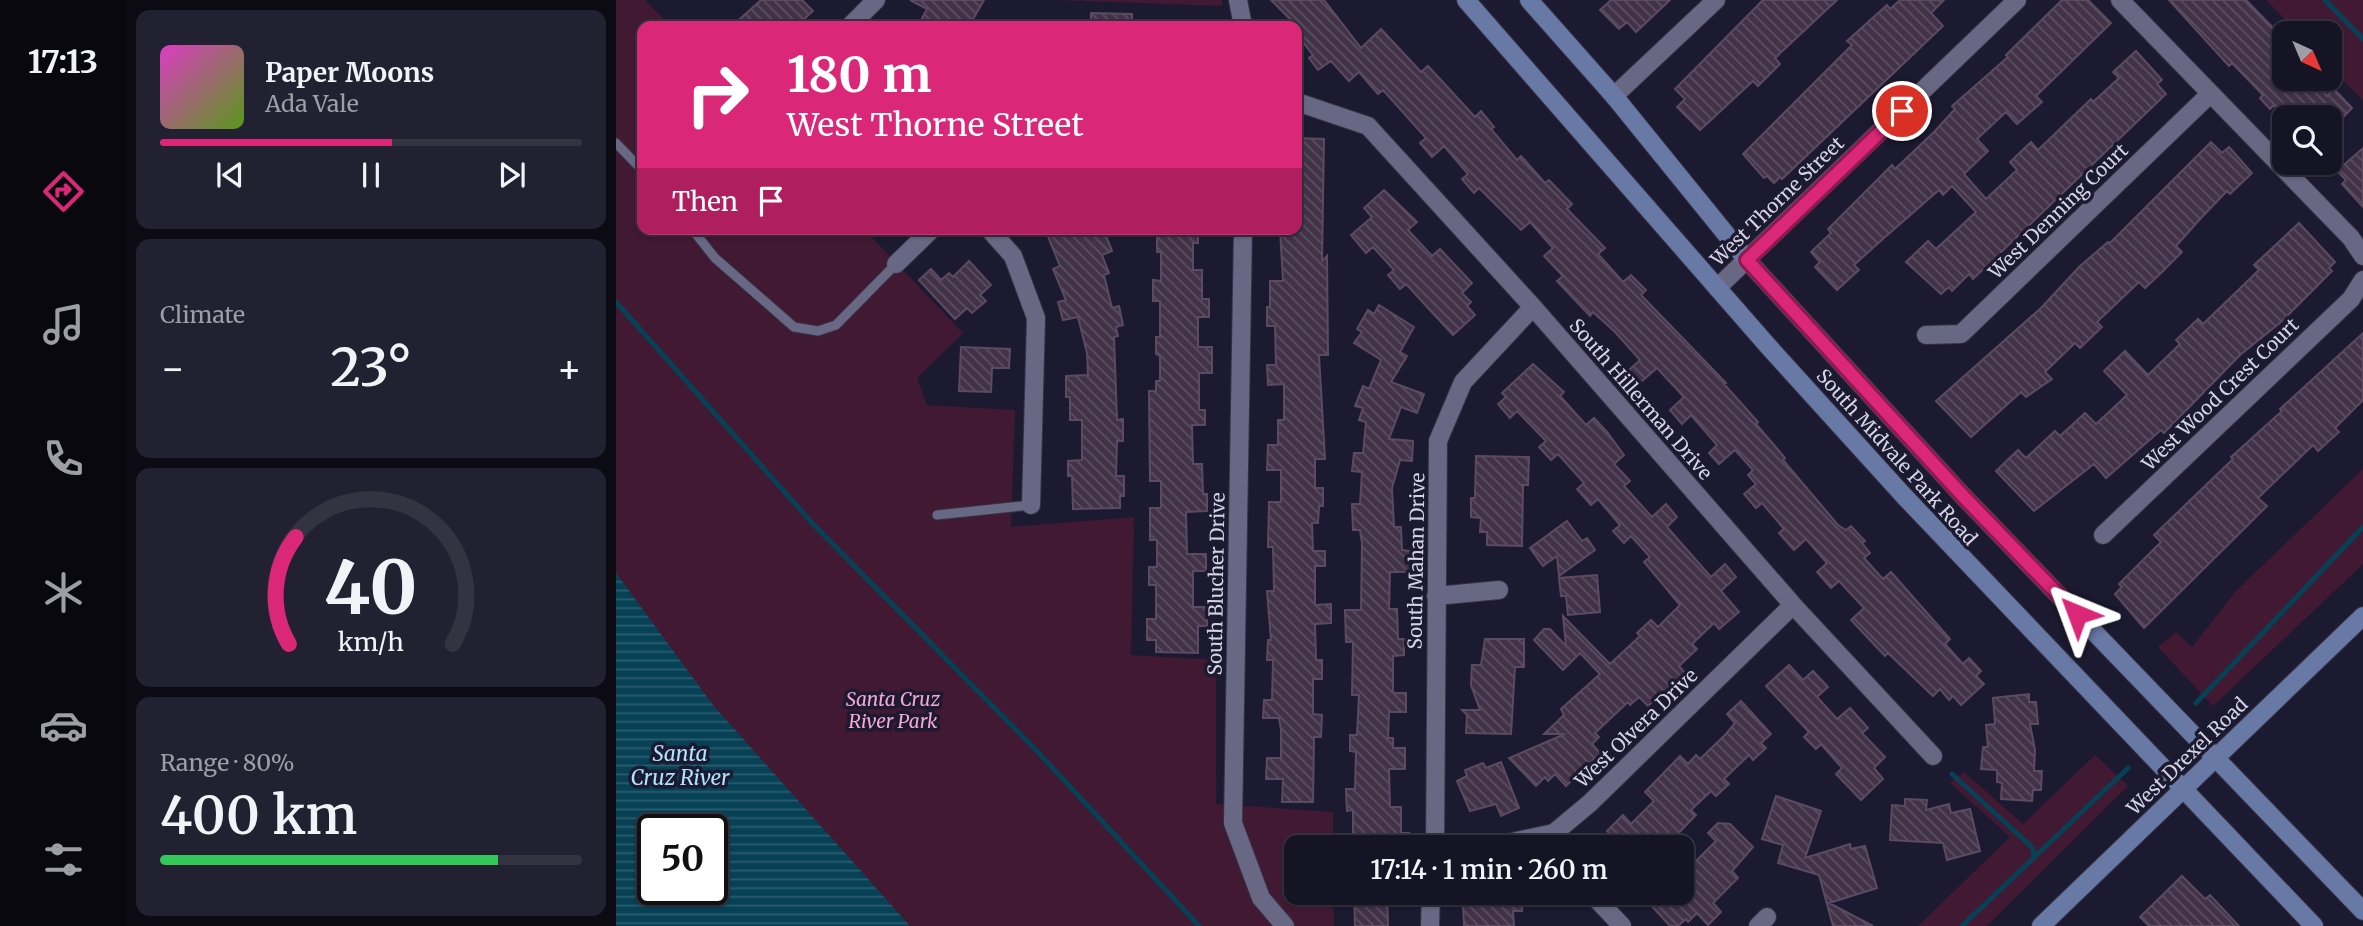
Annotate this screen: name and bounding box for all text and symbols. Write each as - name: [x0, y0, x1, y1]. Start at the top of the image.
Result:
- north arrow: [2272, 21, 2342, 91]
- map controls: [2272, 21, 2342, 175]
- text: 17:13: [28, 42, 98, 82]
- text: 180 m: [787, 44, 932, 105]
- icon: right: [672, 49, 763, 140]
- text: Paper Moons: [265, 56, 434, 89]
- pin: [1872, 81, 1932, 141]
- text: Ada Vale: [265, 89, 359, 118]
- icon: arrive: [1883, 92, 1921, 130]
- text: West Thorne Street: [787, 105, 1084, 145]
- button: search: [2272, 105, 2342, 175]
- street label: West Thorne Street: [1705, 131, 1849, 272]
- street label: West Denning Court: [1983, 138, 2133, 284]
- icon: previous: [211, 156, 249, 194]
- icon: pause: [352, 156, 390, 194]
- icon: next: [493, 156, 531, 194]
- icon: directions: [39, 167, 88, 216]
- icon: arrive: [752, 182, 790, 220]
- text: Then: [672, 185, 738, 218]
- icon: music: [39, 300, 88, 349]
- text: Climate: [160, 300, 245, 329]
- street label: West Wood Crest Court: [2136, 312, 2304, 476]
- street label: South Hillerman Drive: [1565, 314, 1718, 485]
- text: 23°: [330, 335, 412, 400]
- text: −: [160, 345, 185, 392]
- text: +: [557, 345, 582, 392]
- street label: South Midvale Park Road: [1811, 364, 1983, 550]
- icon: phone: [39, 434, 88, 483]
- street label: South Mahan Drive: [1402, 472, 1430, 650]
- street label: South Blucher Drive: [1202, 492, 1230, 676]
- text: 40: [324, 542, 418, 634]
- icon: climate: [39, 568, 88, 617]
- position arrow: [2040, 577, 2114, 651]
- text: km/h: [338, 625, 404, 657]
- street label: West Olvera Drive: [1569, 663, 1702, 793]
- park label: Santa Cruz River Park: [846, 687, 941, 733]
- street label: West Drexel Road: [2121, 692, 2253, 821]
- icon: car: [39, 701, 88, 750]
- water label: Santa Cruz River: [630, 740, 730, 791]
- text: Range · 80%: [160, 748, 295, 777]
- text: 400 km: [160, 783, 357, 848]
- speed limit sign: 50: [637, 814, 728, 905]
- icon: filters: [39, 835, 88, 884]
- text: 17:14 · 1 min · 260 m: [1370, 853, 1608, 886]

